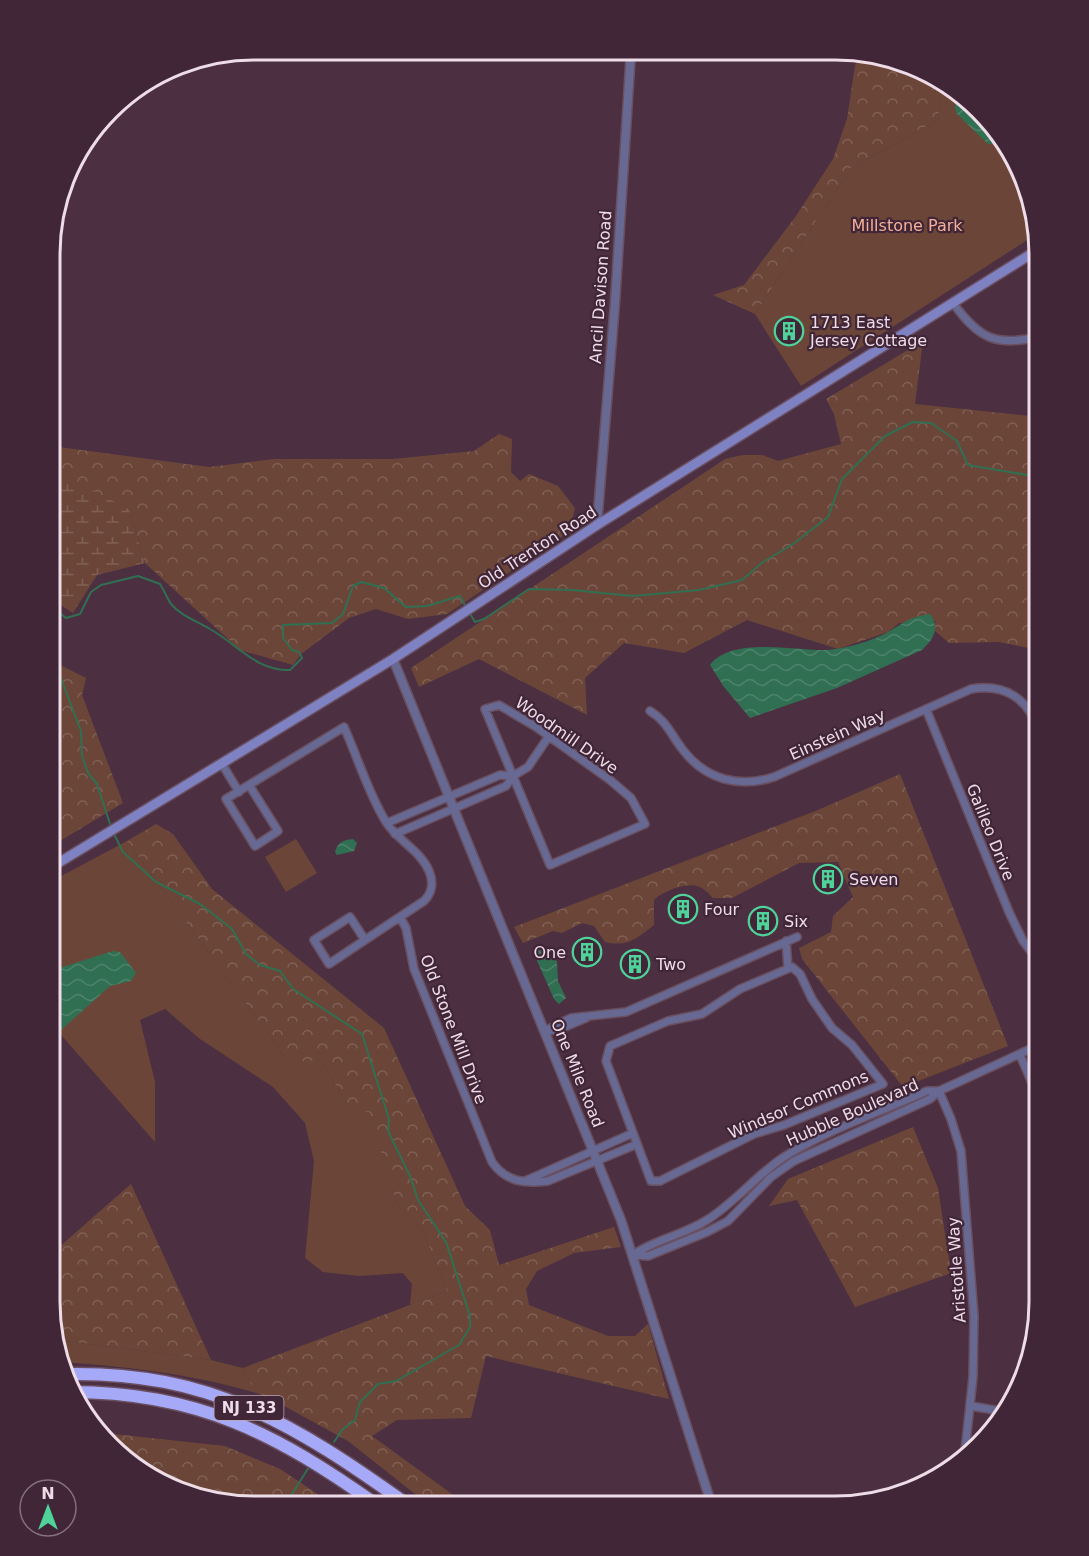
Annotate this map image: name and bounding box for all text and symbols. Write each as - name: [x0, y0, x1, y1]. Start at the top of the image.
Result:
- street label: Ancil Davison Road: [586, 210, 615, 364]
- park label: Millstone Park: [851, 216, 963, 235]
- place label: 1713 East Jersey Cottage: [809, 313, 927, 350]
- building icon: 1713 East Jersey Cottage: [773, 315, 805, 347]
- street label: Old Trenton Road: [474, 502, 600, 593]
- street label: Woodmill Drive: [512, 693, 622, 778]
- street label: Einstein Way: [786, 705, 888, 764]
- street label: Galileo Drive: [962, 781, 1019, 883]
- building icon: Seven: [812, 863, 844, 895]
- place label: Seven: [849, 870, 898, 889]
- building icon: Four: [667, 893, 699, 925]
- place label: Four: [704, 900, 740, 919]
- building icon: Six: [747, 905, 779, 937]
- place label: Six: [784, 912, 808, 931]
- building icon: One: [571, 936, 603, 968]
- place label: One: [533, 943, 566, 962]
- building icon: Two: [619, 948, 651, 980]
- street label: Old Stone Mill Drive: [416, 952, 491, 1107]
- place label: Two: [655, 955, 686, 974]
- street label: One Mile Road: [547, 1016, 608, 1130]
- street label: Windsor Commons: [725, 1066, 871, 1143]
- street label: Hubble Boulevard: [783, 1075, 921, 1150]
- street label: Aristotle Way: [943, 1216, 970, 1324]
- road number: NJ 133: [214, 1396, 284, 1420]
- north arrow: [18, 1478, 78, 1538]
- text: N: [41, 1484, 55, 1503]

